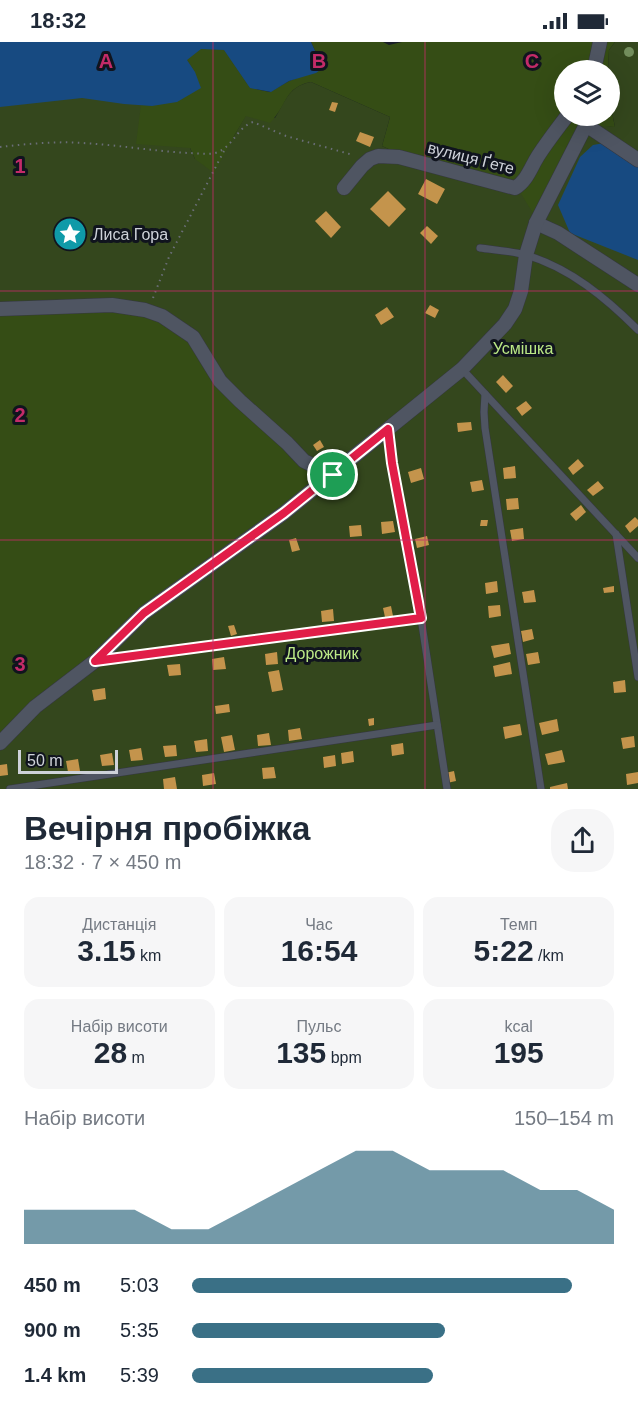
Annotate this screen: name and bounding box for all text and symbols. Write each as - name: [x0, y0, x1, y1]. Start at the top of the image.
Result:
- text: 18:32: [30, 8, 86, 33]
- text: A: [99, 50, 113, 72]
- text: B: [312, 50, 326, 72]
- text: C: [525, 50, 539, 72]
- map controls: [554, 60, 620, 126]
- button: layers: [554, 60, 620, 126]
- street label: вулиця Ґете: [426, 138, 516, 177]
- text: 1: [14, 155, 26, 177]
- place icon: Лиса Гора: [52, 216, 88, 252]
- place label: Лиса Гора: [93, 226, 168, 243]
- park label: Усмішка: [493, 340, 553, 357]
- text: 2: [14, 404, 26, 426]
- pin: [307, 449, 358, 500]
- icon: arrive: [316, 458, 349, 491]
- park label: Дорожник: [285, 645, 360, 662]
- text: 3: [14, 653, 26, 675]
- scale bar: [18, 747, 118, 774]
- text: 50 m: [27, 752, 63, 769]
- button: share: [551, 809, 614, 872]
- text: Вечірня пробіжка: [24, 810, 310, 847]
- text: 18:32 · 7 × 450 m: [24, 851, 181, 873]
- text: Дистанція: [82, 916, 156, 933]
- text: Час: [305, 916, 333, 933]
- text: Темп: [500, 916, 537, 933]
- text: 3.15: [77, 934, 136, 967]
- text: 16:54: [281, 934, 357, 967]
- text: 5:22: [474, 934, 534, 967]
- text: km: [136, 947, 161, 964]
- text: /km: [534, 947, 564, 964]
- text: Набір висоти: [71, 1018, 168, 1035]
- text: Пульс: [297, 1018, 341, 1035]
- text: kcal: [504, 1018, 533, 1035]
- text: 28: [94, 1036, 127, 1069]
- text: 135: [276, 1036, 326, 1069]
- text: 195: [494, 1036, 544, 1069]
- text: m: [127, 1049, 145, 1066]
- text: bpm: [326, 1049, 362, 1066]
- text: Набір висоти: [24, 1107, 145, 1129]
- text: 150–154 m: [514, 1107, 614, 1129]
- text: 450 m: [24, 1274, 81, 1296]
- text: 5:03: [120, 1274, 159, 1296]
- text: 900 m: [24, 1319, 81, 1341]
- text: 5:35: [120, 1319, 159, 1341]
- text: 1.4 km: [24, 1364, 86, 1386]
- text: 5:39: [120, 1364, 159, 1386]

